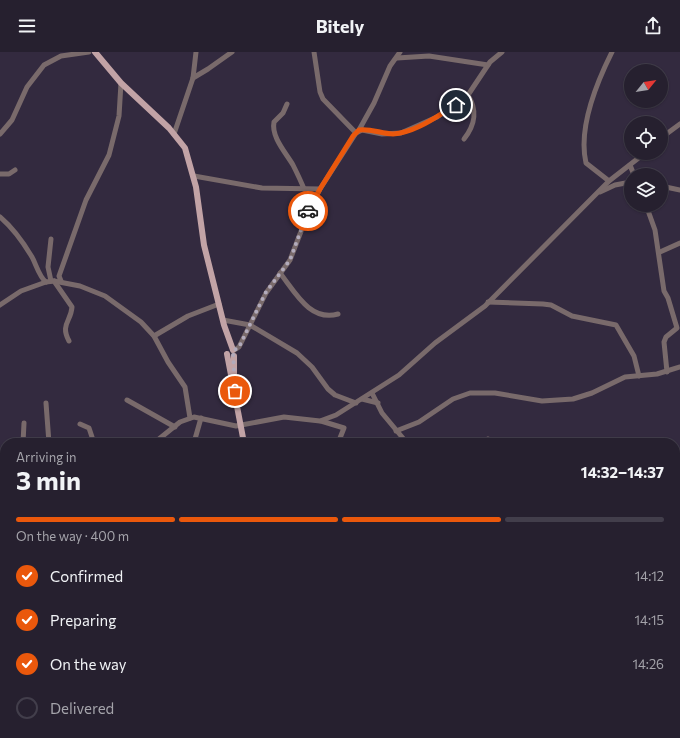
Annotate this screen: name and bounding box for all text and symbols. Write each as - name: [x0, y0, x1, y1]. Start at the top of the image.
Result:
- icon: menu: [16, 15, 38, 37]
- text: Bitely: [316, 15, 364, 37]
- icon: share: [642, 15, 664, 37]
- north arrow: [624, 64, 668, 108]
- map controls: [624, 64, 668, 212]
- pin: [439, 88, 473, 122]
- icon: home: [445, 94, 467, 116]
- button: locate: [624, 116, 668, 160]
- button: layers: [624, 168, 668, 212]
- courier: [288, 191, 328, 231]
- icon: car: [297, 200, 319, 222]
- pin: [218, 374, 252, 408]
- icon: bag: [224, 380, 246, 402]
- text: Arriving in: [16, 449, 76, 465]
- text: 14:32–14:37: [581, 463, 664, 481]
- text: 3 min: [16, 464, 81, 495]
- text: On the way · 400 m: [16, 528, 129, 544]
- icon: check: [16, 565, 38, 587]
- text: Confirmed: [50, 567, 123, 585]
- text: 14:12: [635, 568, 664, 584]
- icon: check: [16, 609, 38, 631]
- text: Preparing: [50, 611, 116, 629]
- text: 14:15: [635, 612, 664, 628]
- icon: check: [16, 653, 38, 675]
- text: On the way: [50, 655, 127, 673]
- text: 14:26: [633, 656, 664, 672]
- text: Delivered: [50, 699, 114, 717]

